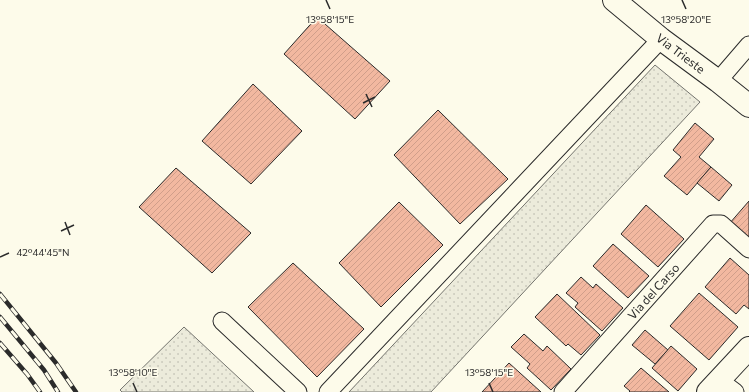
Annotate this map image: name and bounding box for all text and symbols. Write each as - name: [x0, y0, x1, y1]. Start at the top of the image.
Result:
- text: 13°58'15"E: [306, 13, 354, 25]
- text: 13°58'20"E: [661, 13, 711, 25]
- street label: Via Trieste: [654, 30, 708, 76]
- text: 42°44'45"N: [16, 246, 70, 258]
- street label: Via del Carso: [624, 260, 682, 322]
- text: 13°58'10"E: [109, 366, 158, 378]
- text: 13°58'15"E: [465, 366, 513, 378]

